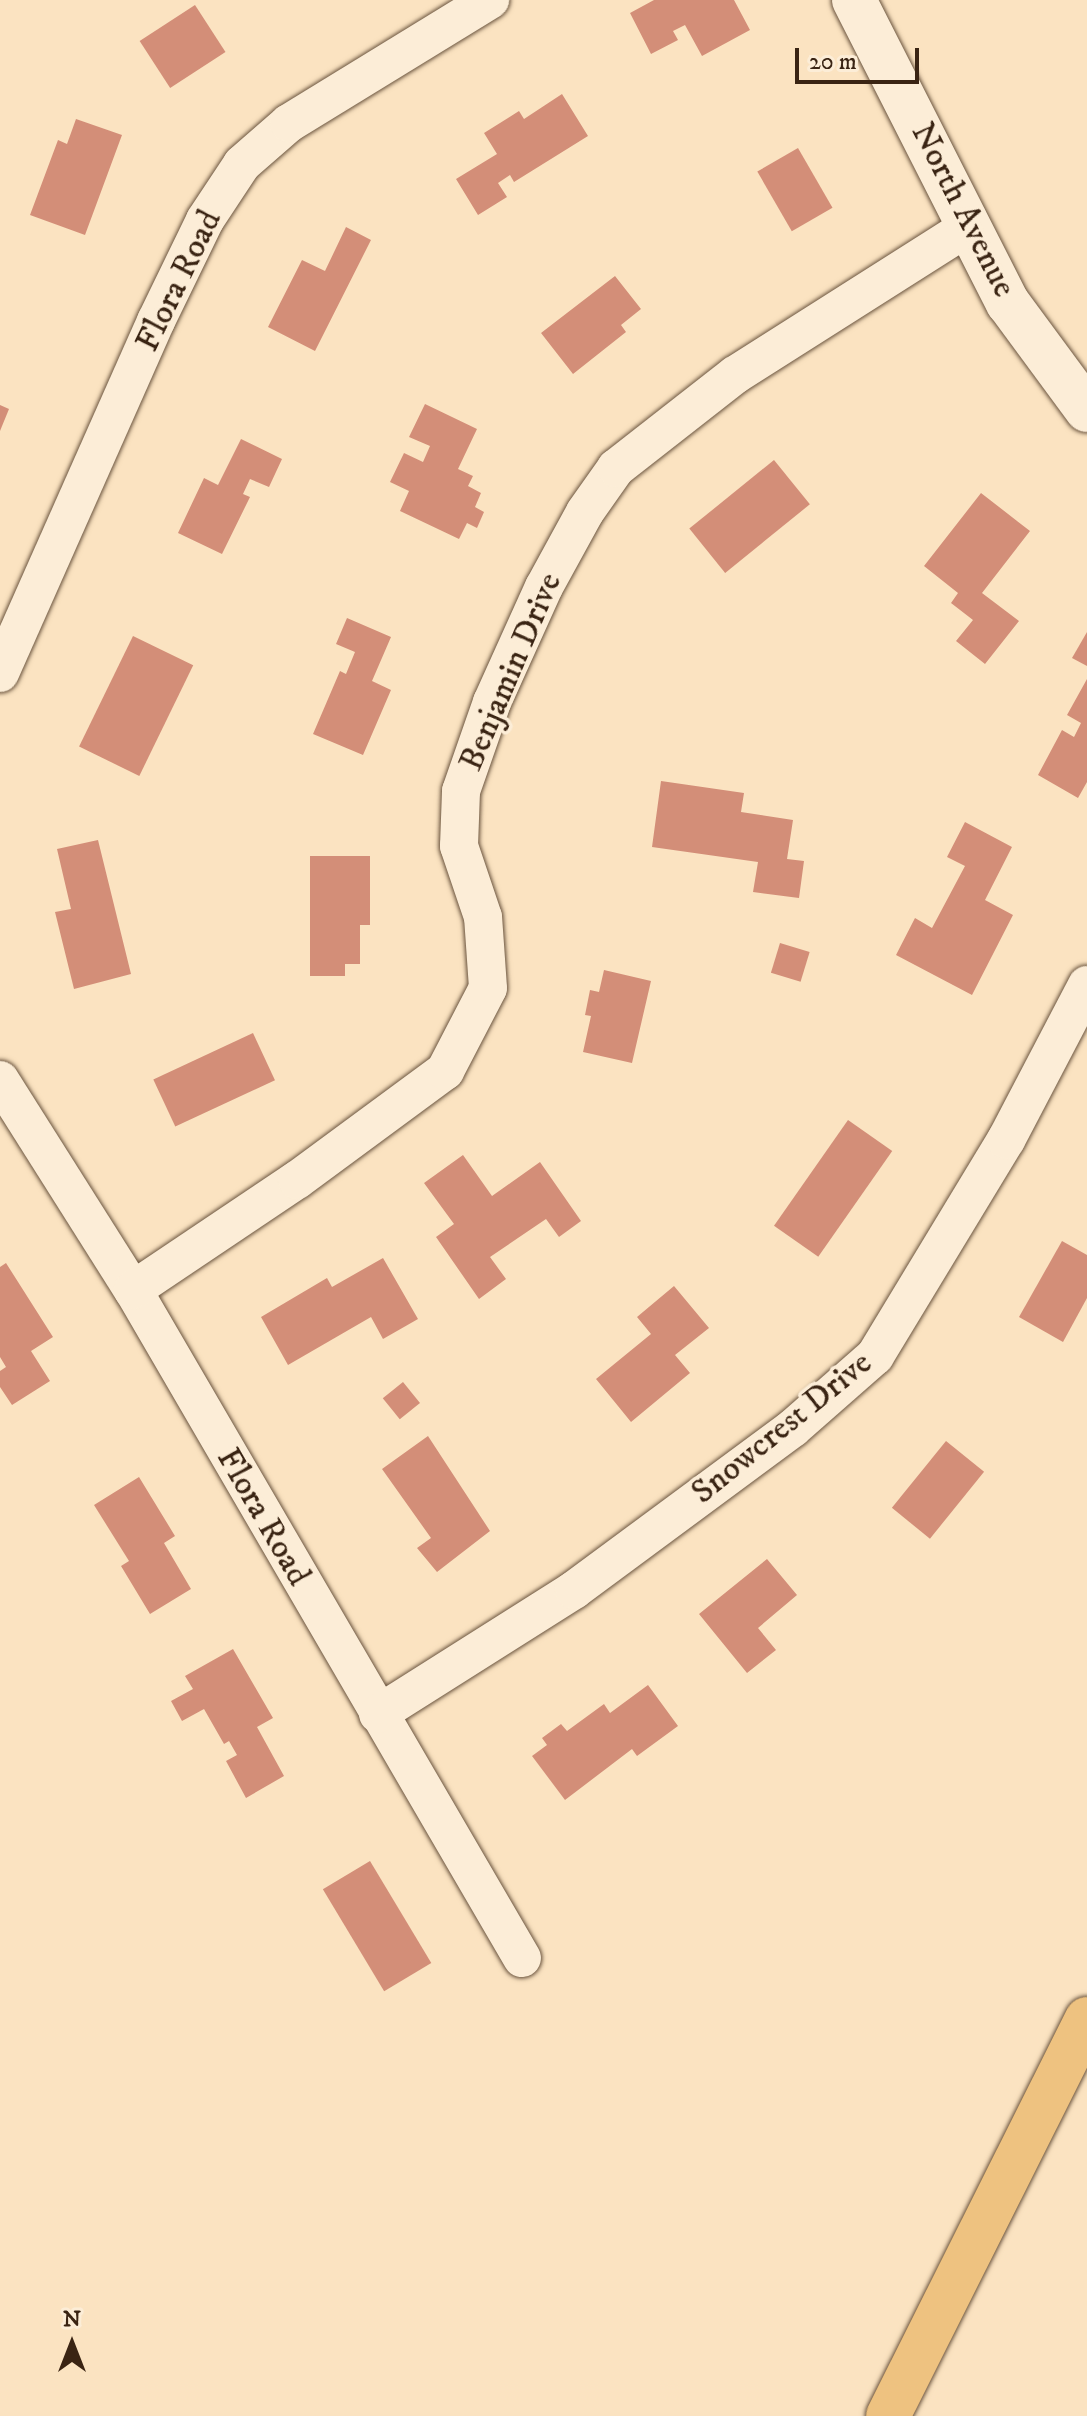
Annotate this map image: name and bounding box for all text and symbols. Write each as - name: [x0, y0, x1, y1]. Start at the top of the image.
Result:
- scale bar: [799, 32, 923, 82]
- text: 20 m: [809, 47, 857, 77]
- street label: North Avenue: [902, 116, 1024, 304]
- street label: Flora Road: [127, 204, 231, 358]
- street label: Benjamin Drive: [451, 567, 571, 777]
- street label: Snowcrest Drive: [684, 1343, 880, 1513]
- street label: Flora Road: [207, 1441, 319, 1593]
- north arrow: [32, 2304, 112, 2384]
- text: N: [63, 2306, 81, 2333]

